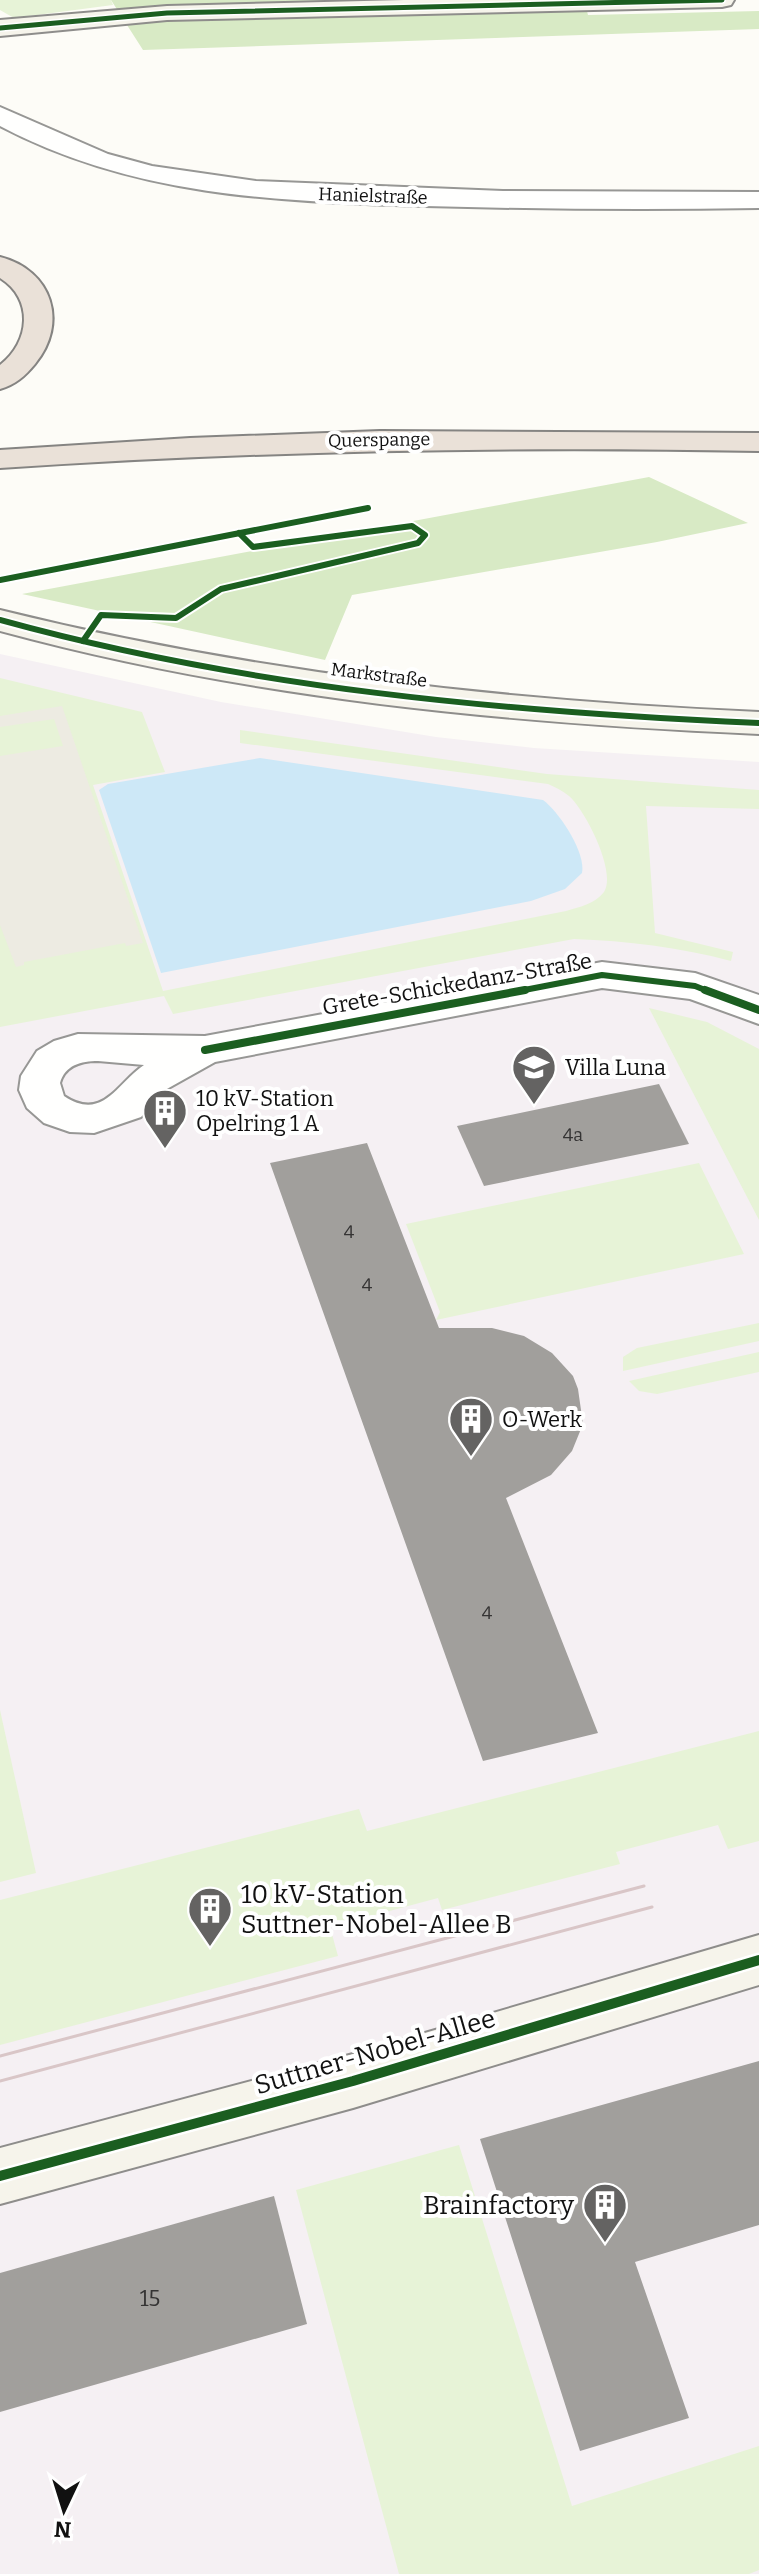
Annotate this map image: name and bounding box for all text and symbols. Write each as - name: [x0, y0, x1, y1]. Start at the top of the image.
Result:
- street label: Hanielstraße: [318, 183, 428, 209]
- street label: Querspange: [328, 428, 430, 452]
- street label: Markstraße: [330, 658, 428, 692]
- street label: Grete-Schickedanz-Straße: [320, 947, 594, 1021]
- school or university icon: Villa Luna: [510, 1043, 558, 1106]
- place label: Villa Luna: [565, 1054, 666, 1081]
- place label: 10 kV-Station Opelring 1 A: [196, 1085, 334, 1137]
- building icon: 10 kV-Station Opelring 1 A: [141, 1087, 189, 1150]
- house number: 4a: [563, 1124, 583, 1146]
- house number: 4: [344, 1221, 355, 1243]
- house number: 4: [362, 1274, 373, 1296]
- building icon: O-Werk: [447, 1395, 495, 1458]
- place label: O-Werk: [502, 1406, 582, 1433]
- house number: 4: [482, 1602, 493, 1624]
- place label: 10 kV-Station Suttner-Nobel-Allee B: [241, 1879, 512, 1940]
- building icon: 10 kV-Station Suttner-Nobel-Allee B: [186, 1885, 234, 1948]
- street label: Suttner-Nobel-Allee: [251, 2003, 499, 2101]
- building icon: Brainfactory: [581, 2181, 629, 2244]
- place label: Brainfactory: [423, 2190, 574, 2221]
- house number: 15: [140, 2285, 160, 2312]
- north arrow: [24, 2470, 104, 2550]
- text: N: [53, 2515, 72, 2544]

